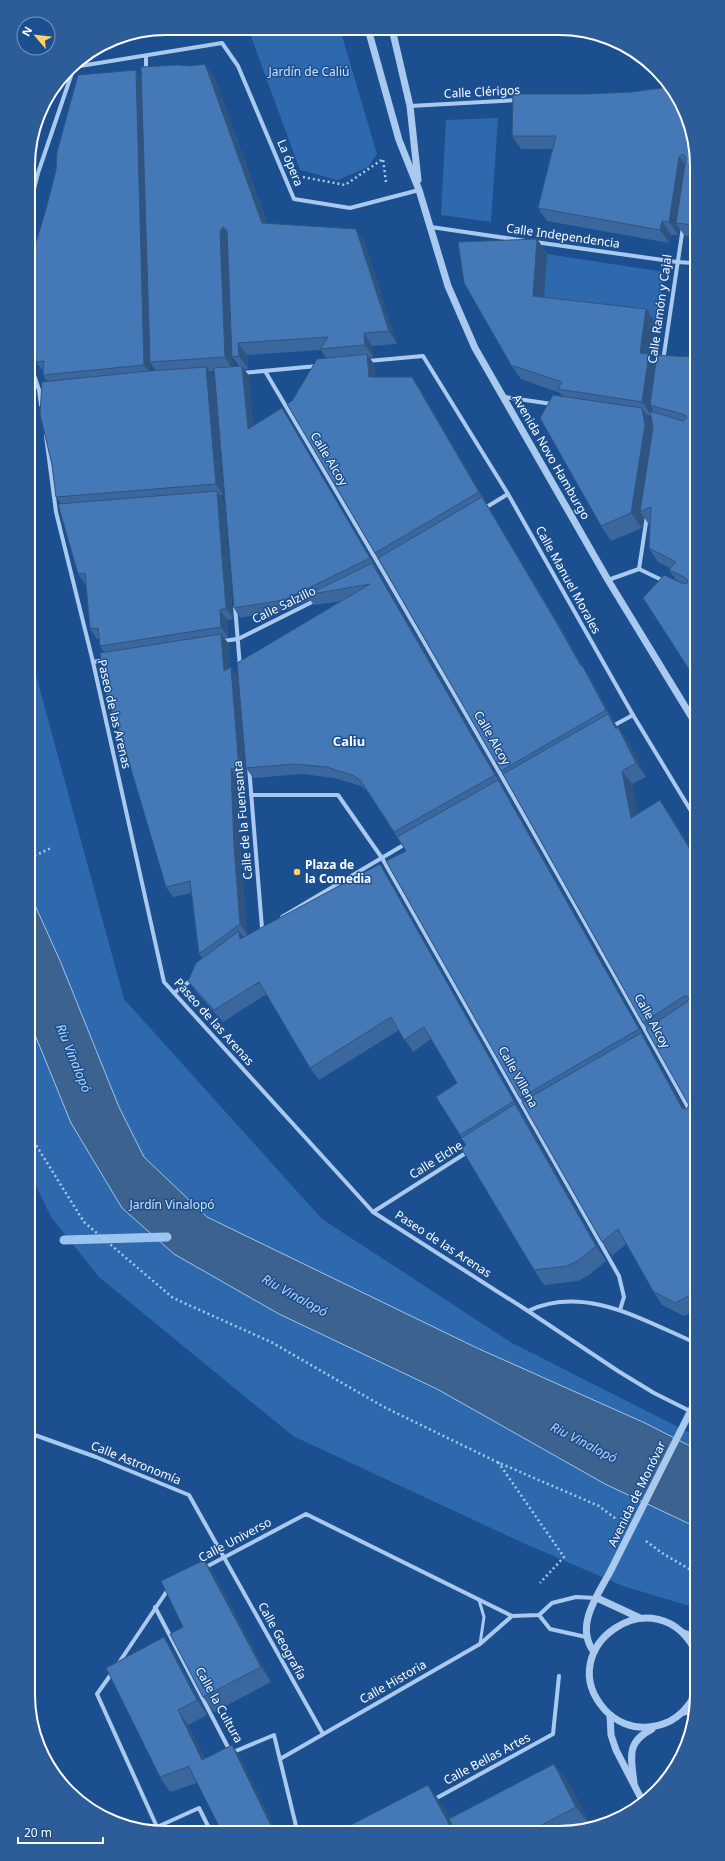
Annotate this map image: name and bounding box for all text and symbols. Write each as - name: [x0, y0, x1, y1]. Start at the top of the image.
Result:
- north arrow: [16, 16, 56, 56]
- text: N: [18, 24, 35, 39]
- park label: Jardín de Caliú: [268, 63, 349, 80]
- street label: Calle Clérigos: [443, 81, 521, 102]
- street label: La ópera: [273, 137, 308, 189]
- street label: Calle Independencia: [505, 219, 621, 252]
- street label: Calle Ramón y Cajal: [643, 253, 676, 365]
- street label: Avenida Novo Hamburgo: [509, 391, 594, 522]
- street label: Calle Alcoy: [307, 429, 353, 490]
- street label: Calle Manuel Morales: [532, 523, 605, 637]
- street label: Calle Salzillo: [249, 582, 319, 627]
- street label: Paseo de las Arenas: [94, 657, 135, 771]
- street label: Calle Alcoy: [470, 707, 515, 769]
- district label: Caliu: [333, 732, 365, 750]
- street label: Calle de la Fuensanta: [229, 760, 256, 880]
- place label: Plaza de la Comedia: [305, 856, 371, 887]
- marker: Plaza de la Comedia: [292, 867, 302, 877]
- street label: Paseo de las Arenas: [171, 974, 258, 1069]
- street label: Calle Alcoy: [630, 990, 675, 1052]
- water label: Riu Vinalopó: [52, 1021, 96, 1095]
- street label: Calle Villena: [495, 1043, 542, 1111]
- street label: Calle Elche: [406, 1136, 466, 1183]
- park label: Jardín Vinalopó: [128, 1196, 215, 1213]
- street label: Paseo de las Arenas: [392, 1206, 495, 1281]
- water label: Riu Vinalopó: [259, 1270, 331, 1320]
- water label: Riu Vinalopó: [548, 1417, 620, 1467]
- street label: Calle Astronomía: [89, 1437, 184, 1488]
- street label: Avenida de Monóvar: [604, 1438, 670, 1550]
- street label: Calle Universo: [195, 1513, 274, 1566]
- street label: Calle Geografía: [254, 1599, 311, 1682]
- street label: Calle Historia: [356, 1656, 429, 1708]
- street label: Calle la Cultura: [191, 1664, 247, 1746]
- street label: Calle Bellas Artes: [440, 1728, 533, 1789]
- scale bar: [18, 1819, 103, 1845]
- text: 20 m: [24, 1824, 52, 1841]

